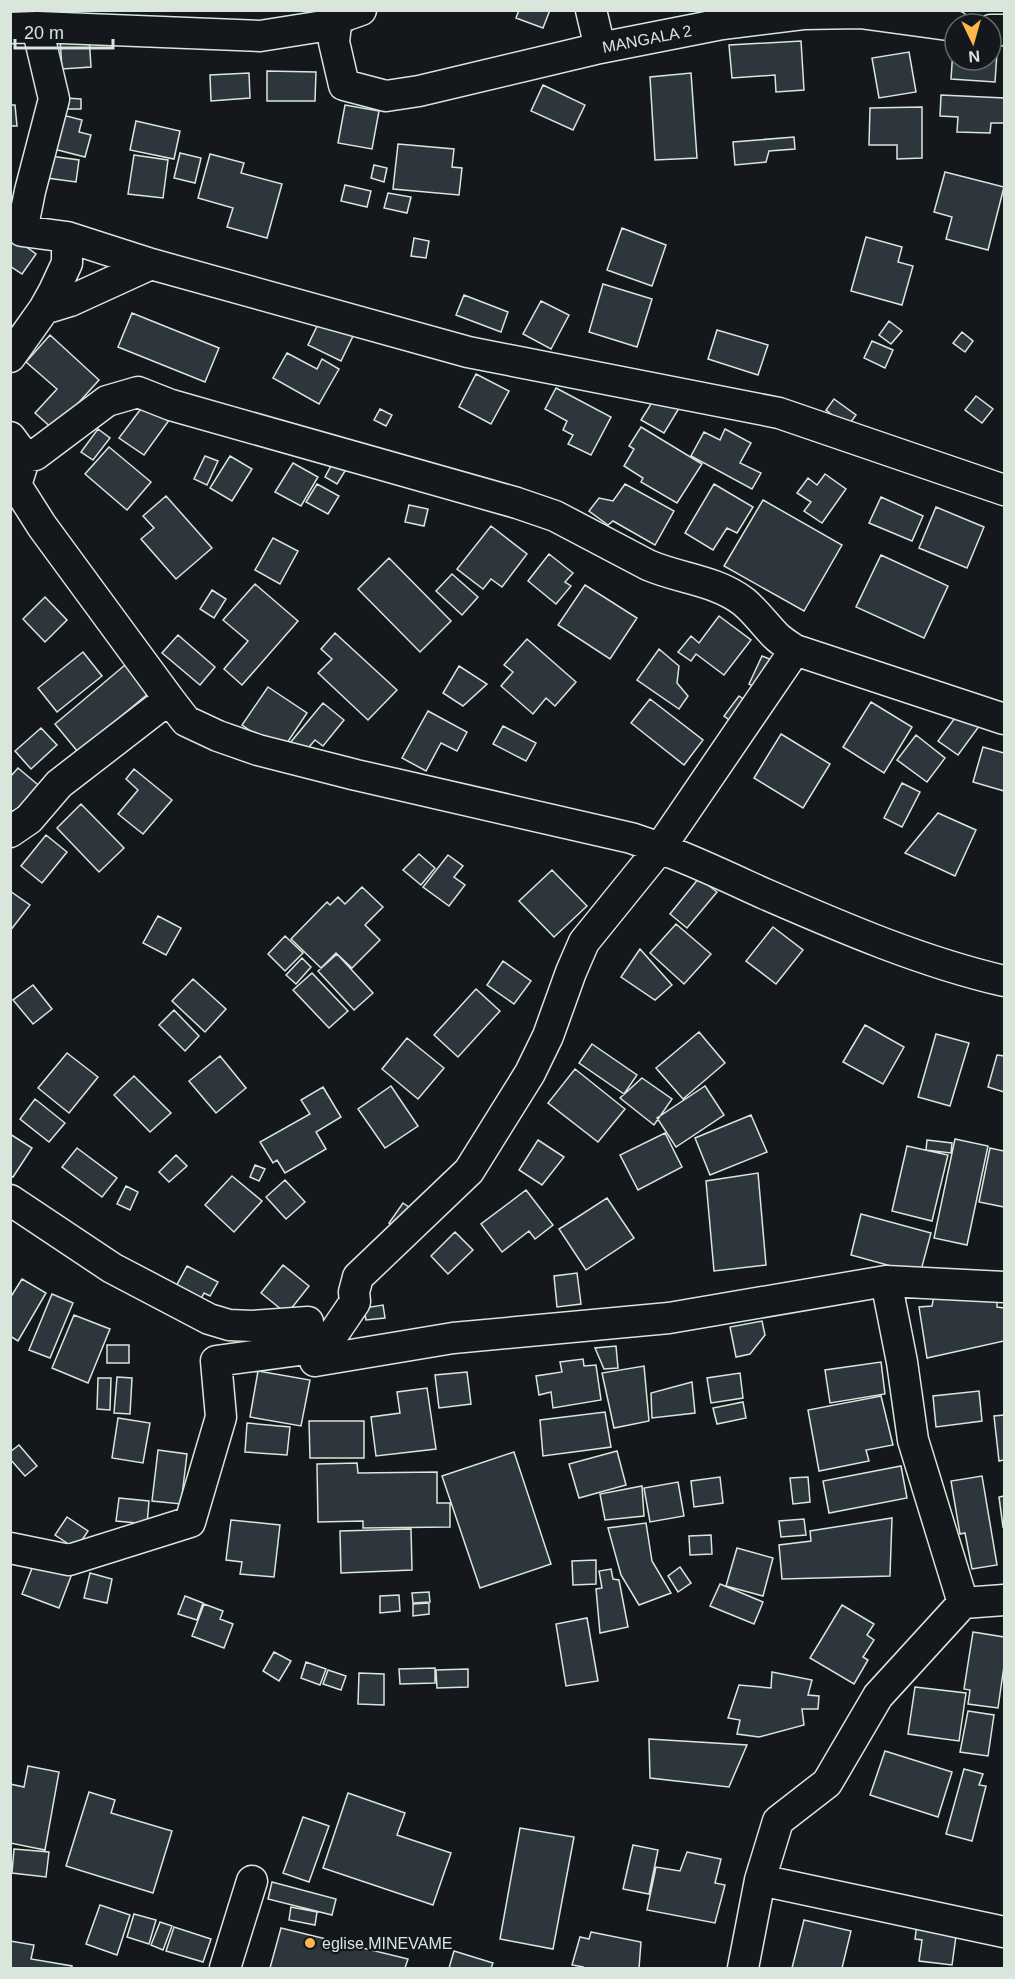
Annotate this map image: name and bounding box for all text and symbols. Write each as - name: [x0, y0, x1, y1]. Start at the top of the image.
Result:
- scale bar: [15, 12, 112, 50]
- north arrow: [943, 12, 1003, 72]
- street label: MANGALA 2: [601, 22, 693, 56]
- text: 20 m: [24, 23, 64, 43]
- text: N: [968, 47, 981, 65]
- place label: eglise MINEVAME: [322, 1935, 452, 1952]
- marker: eglise MINEVAME: [303, 1936, 317, 1950]

